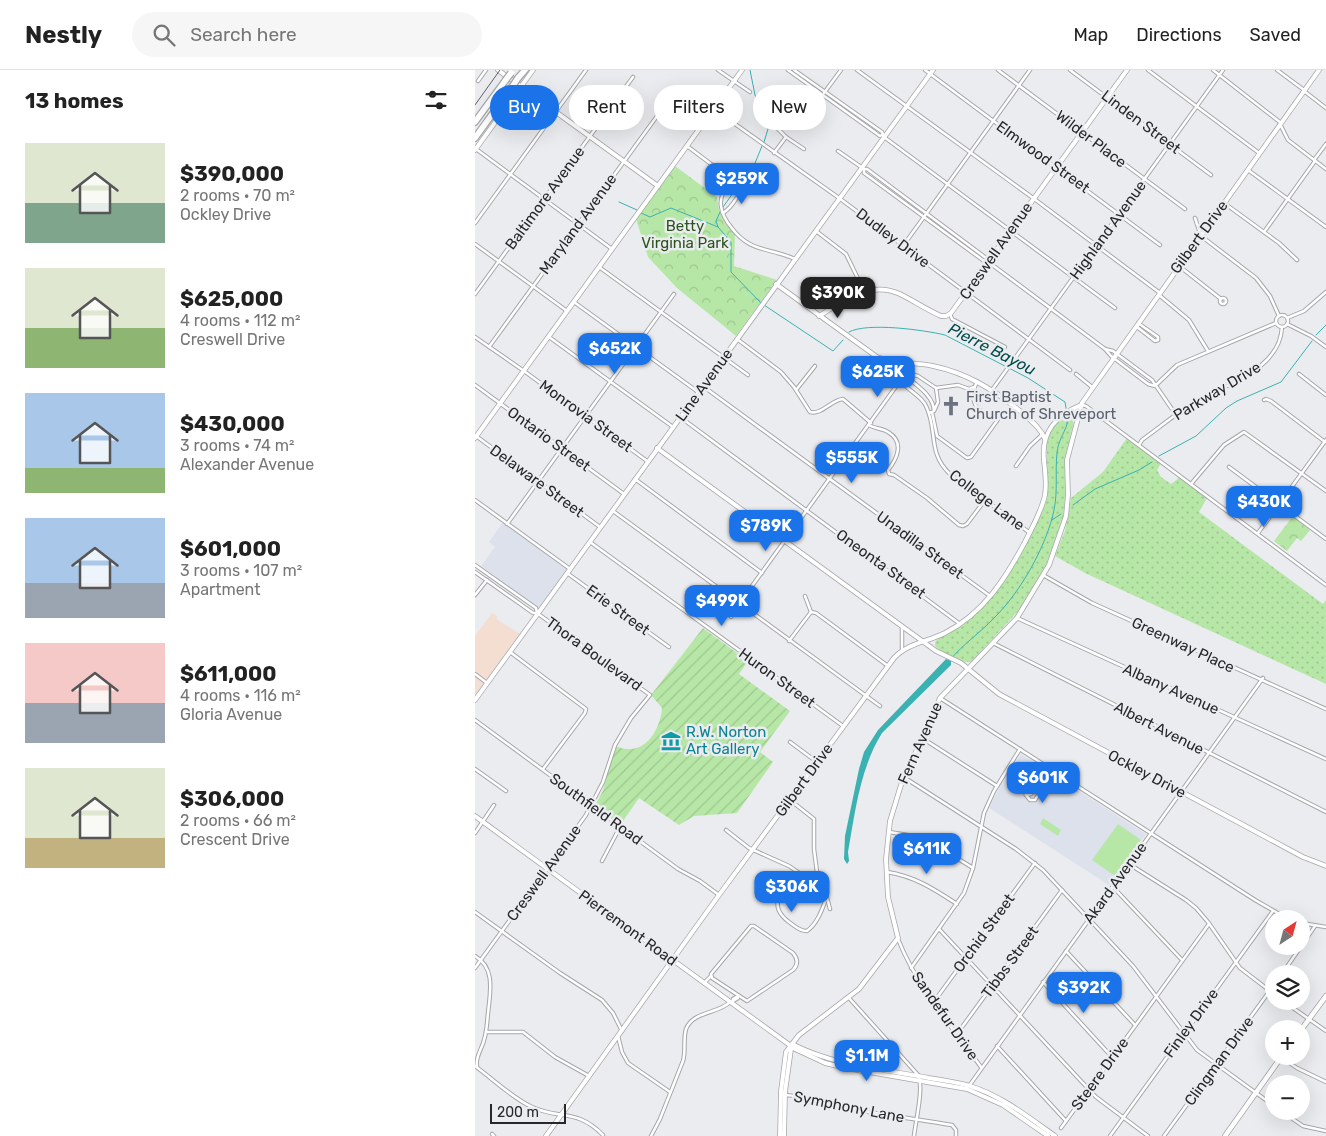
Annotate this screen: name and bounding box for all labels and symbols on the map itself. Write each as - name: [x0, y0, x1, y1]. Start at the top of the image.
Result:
- street label: Linden Street: [1098, 86, 1184, 158]
- street label: Wilder Place: [1052, 107, 1130, 171]
- street label: Elmwood Street: [993, 117, 1093, 197]
- street label: Baltimore Avenue: [502, 143, 588, 253]
- pin: $259K: [707, 162, 777, 205]
- street label: Maryland Avenue: [535, 170, 621, 278]
- street label: Highland Avenue: [1066, 177, 1150, 283]
- street label: Gilbert Drive: [1166, 197, 1232, 277]
- street label: Creswell Avenue: [956, 199, 1036, 303]
- street label: Dudley Drive: [853, 204, 933, 272]
- park label: Betty Virginia Park: [641, 217, 729, 252]
- pin: $390K: [803, 276, 873, 319]
- water label: Pierre Bayou: [945, 319, 1039, 379]
- pin: $652K: [580, 332, 650, 375]
- street label: Line Avenue: [672, 345, 736, 425]
- pin: $625K: [843, 356, 913, 398]
- street label: Parkway Drive: [1170, 358, 1264, 424]
- street label: Monrovia Street: [536, 376, 636, 456]
- place label: First Baptist Church of Shreveport: [966, 388, 1116, 423]
- church icon: First Baptist Church of Shreveport: [940, 395, 962, 417]
- street label: Ontario Street: [504, 403, 594, 475]
- street label: Delaware Street: [487, 441, 588, 521]
- pin: $555K: [817, 442, 887, 484]
- street label: College Lane: [946, 466, 1028, 534]
- pin: $430K: [1229, 486, 1299, 528]
- street label: Unadilla Street: [873, 507, 967, 583]
- pin: $789K: [731, 510, 801, 552]
- street label: Oneonta Street: [833, 525, 929, 603]
- street label: Erie Street: [583, 581, 653, 639]
- pin: $499K: [687, 584, 757, 627]
- street label: Thora Boulevard: [543, 613, 645, 695]
- street label: Greenway Place: [1129, 613, 1237, 677]
- street label: Huron Street: [735, 644, 819, 712]
- street label: Albany Avenue: [1120, 660, 1222, 718]
- street label: Albert Avenue: [1111, 698, 1207, 758]
- street label: Fern Avenue: [894, 699, 946, 787]
- place label: R.W. Norton Art Gallery: [686, 723, 766, 758]
- museum icon: R.W. Norton Art Gallery: [660, 730, 682, 752]
- street label: Gilbert Drive: [771, 740, 837, 820]
- street label: Ockley Drive: [1105, 746, 1189, 802]
- pin: $601K: [1008, 762, 1078, 804]
- street label: Southfield Road: [546, 769, 646, 849]
- street label: Creswell Avenue: [503, 821, 585, 925]
- pin: $611K: [892, 832, 962, 875]
- street label: Akard Avenue: [1079, 839, 1151, 927]
- pin: $306K: [757, 870, 827, 913]
- street label: Pierremont Road: [575, 886, 681, 970]
- street label: Orchid Street: [949, 890, 1019, 976]
- north arrow: [1265, 910, 1310, 955]
- street label: Tibbs Street: [978, 922, 1042, 1002]
- street label: Sandefur Drive: [908, 968, 982, 1064]
- pin: $392K: [1049, 972, 1119, 1014]
- street label: Finley Drive: [1160, 985, 1222, 1061]
- street label: Clingman Drive: [1181, 1013, 1257, 1109]
- street label: Steere Drive: [1068, 1034, 1132, 1114]
- pin: $1.1M: [832, 1040, 902, 1082]
- street label: Symphony Lane: [792, 1087, 906, 1127]
- scale bar: [490, 1101, 566, 1124]

